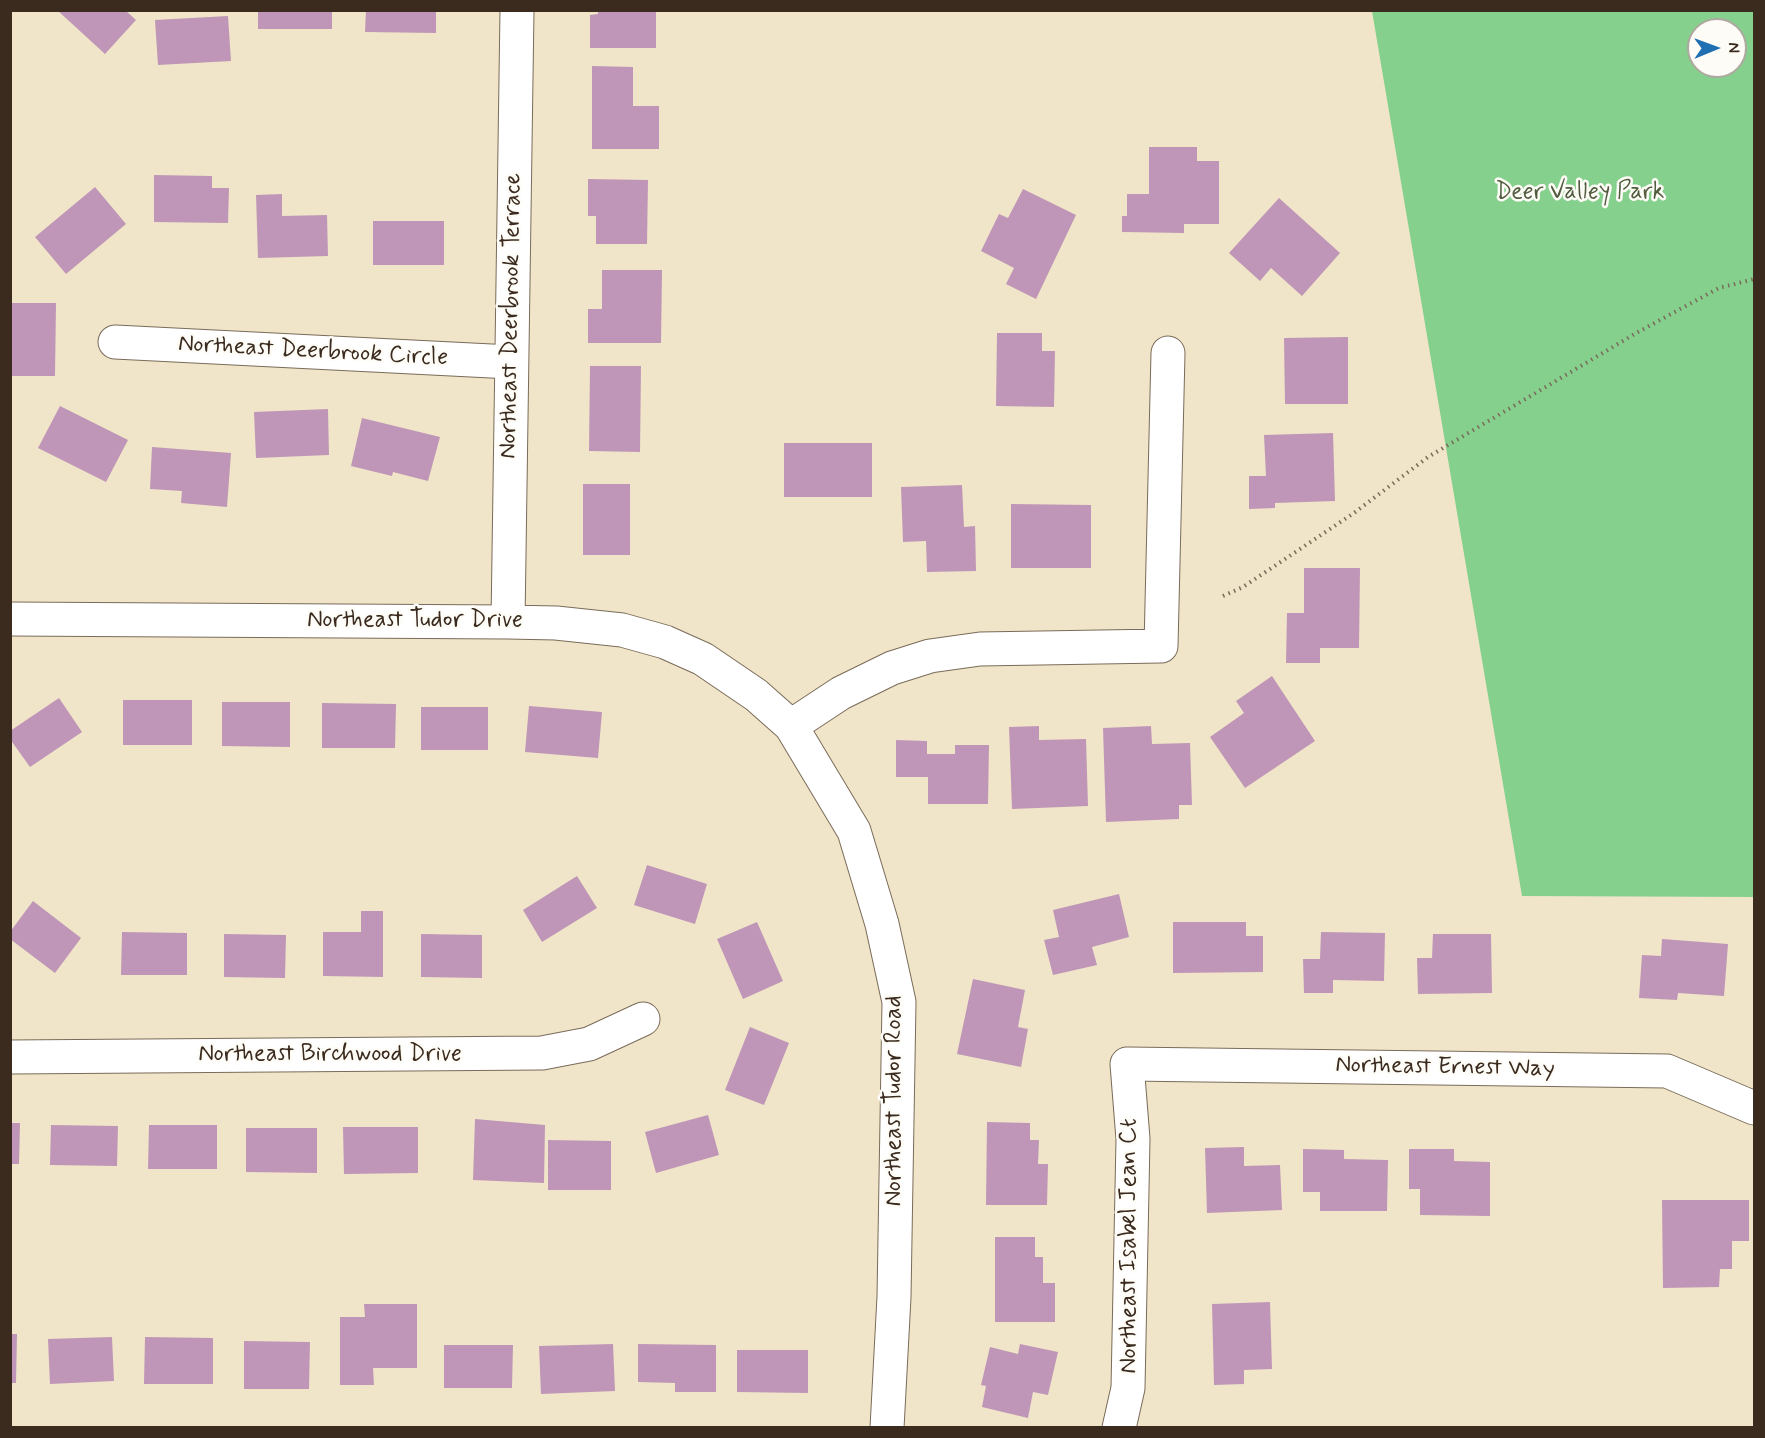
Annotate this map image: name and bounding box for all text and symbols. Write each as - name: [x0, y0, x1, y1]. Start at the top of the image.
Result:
- north arrow: [1687, 18, 1747, 78]
- text: N: [1723, 42, 1744, 53]
- street label: Northeast Deerbrook Terrace: [495, 173, 529, 459]
- park label: Deer Valley Park: [1496, 179, 1664, 207]
- street label: Northeast Deerbrook Circle: [177, 331, 449, 373]
- street label: Northeast Tudor Drive: [307, 607, 523, 635]
- street label: Northeast Tudor Road: [881, 995, 909, 1207]
- street label: Northeast Birchwood Drive: [198, 1041, 462, 1069]
- street label: Northeast Ernest Way: [1335, 1052, 1555, 1084]
- street label: Northeast Isabel Jean Ct: [1116, 1118, 1144, 1374]

